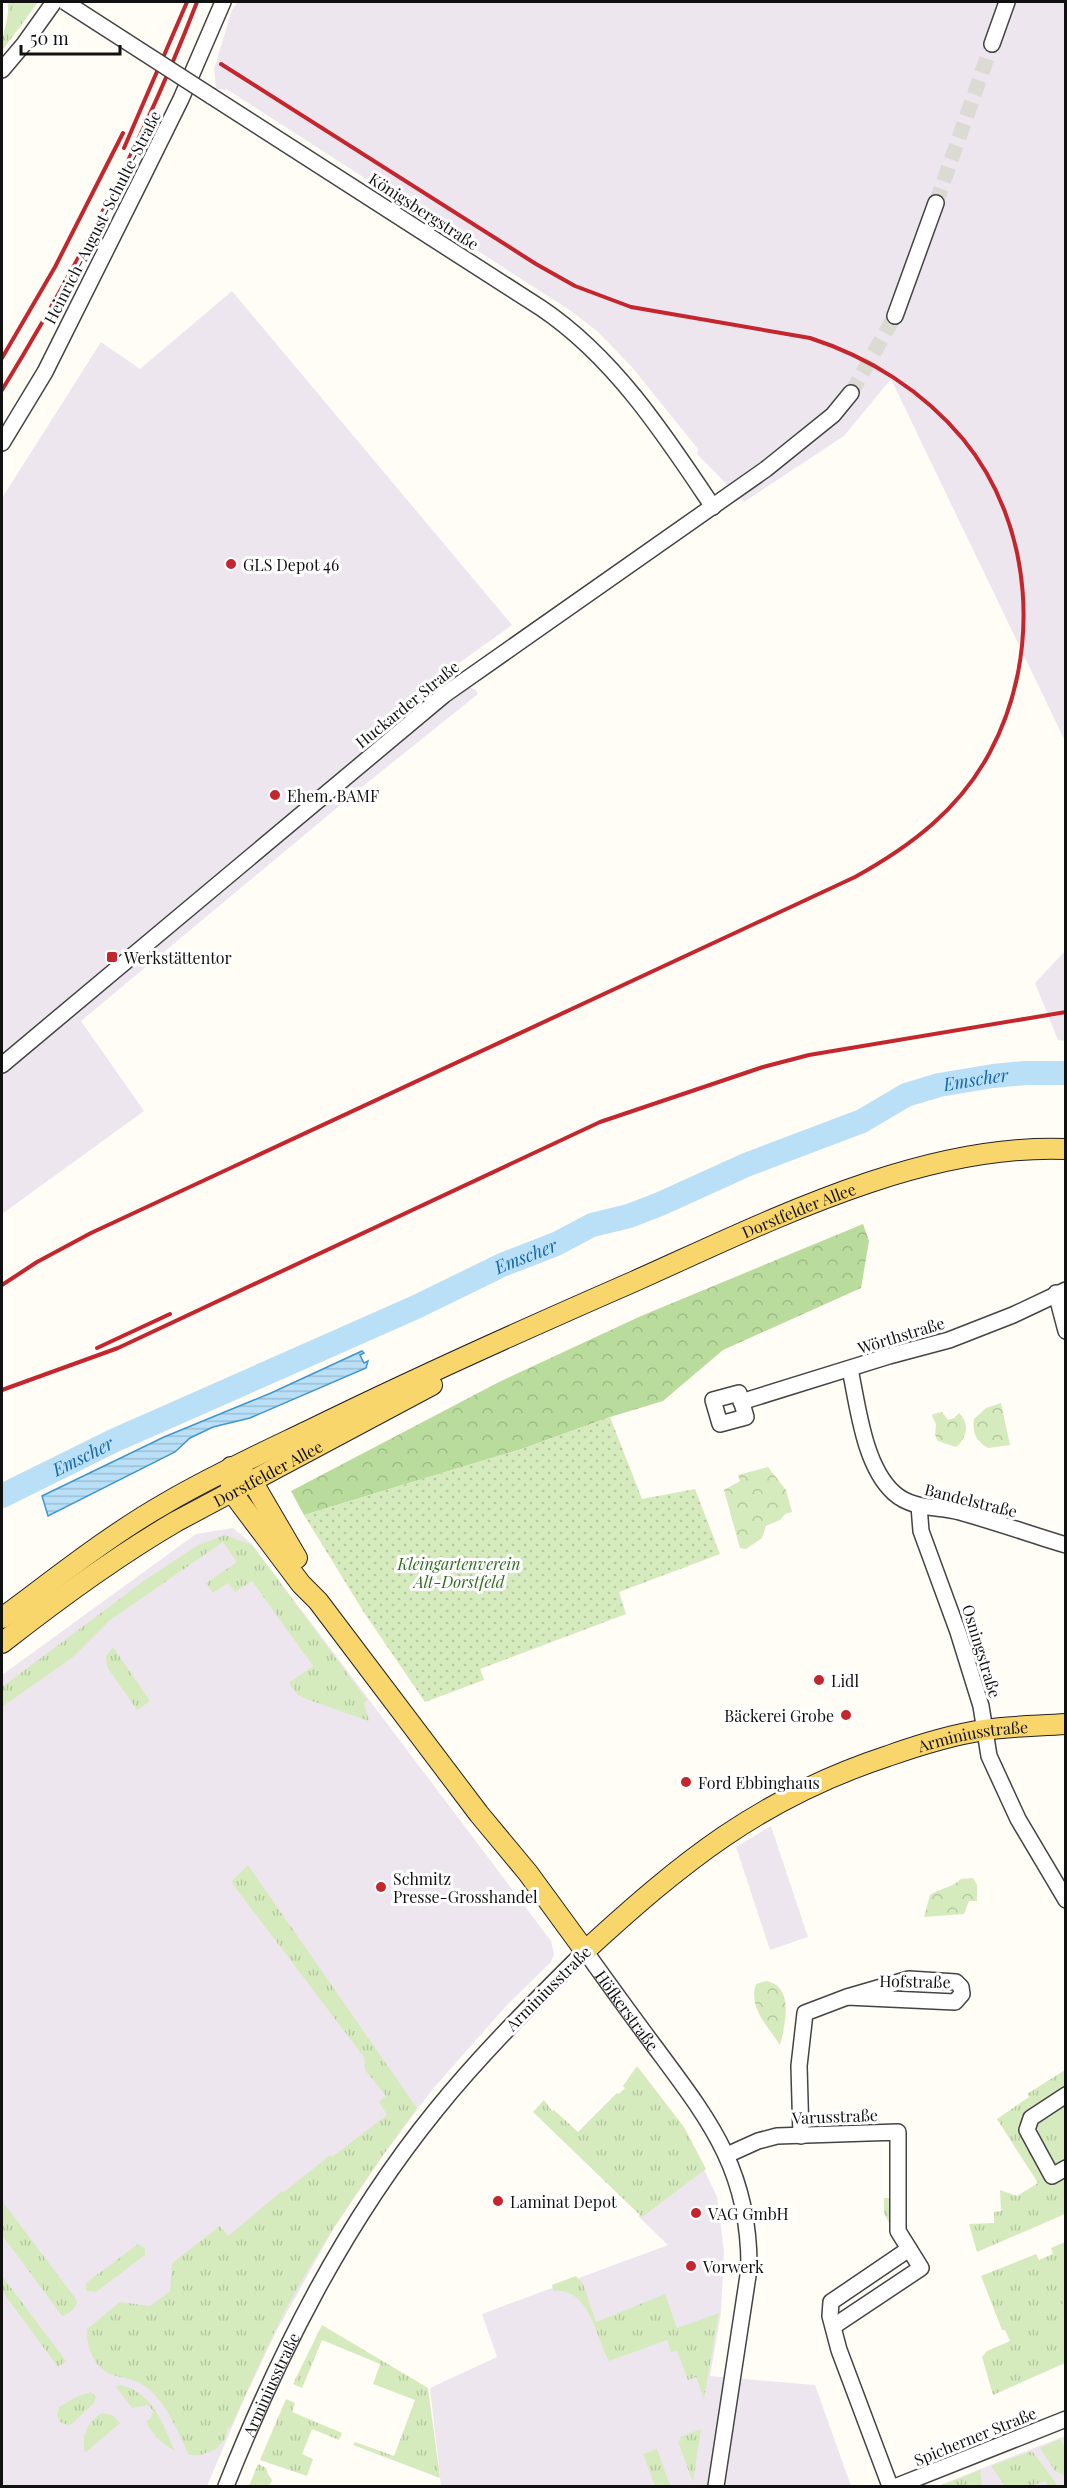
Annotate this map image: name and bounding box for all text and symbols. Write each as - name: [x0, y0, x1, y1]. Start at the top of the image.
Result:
- scale bar: [21, 18, 120, 56]
- text: 50 m: [30, 26, 69, 50]
- street label: Heinrich-August-Schulte-Straße: [39, 107, 165, 327]
- street label: Königsbergstraße: [365, 168, 483, 254]
- place label: GLS Depot 46: [243, 554, 339, 575]
- marker: GLS Depot 46: [224, 557, 238, 571]
- street label: Huckarder Straße: [351, 656, 463, 752]
- place label: Ehem. BAMF: [287, 785, 379, 806]
- marker: Ehem. BAMF: [268, 788, 282, 802]
- place label: Werkstättentor: [123, 947, 232, 968]
- marker: Werkstättentor: [105, 950, 119, 964]
- water label: Emscher: [940, 1063, 1010, 1096]
- street label: Dorstfelder Allee: [738, 1177, 858, 1242]
- water label: Emscher: [489, 1232, 561, 1280]
- street label: Wörthstraße: [854, 1312, 947, 1358]
- water label: Emscher: [47, 1430, 118, 1482]
- street label: Dorstfelder Allee: [209, 1435, 326, 1510]
- street label: Bandelstraße: [922, 1478, 1020, 1522]
- park label: Kleingartenverein Alt-Dorstfeld: [397, 1553, 520, 1592]
- street label: Osningstraße: [958, 1602, 1006, 1700]
- place label: Lidl: [831, 1670, 859, 1691]
- marker: Lidl: [812, 1673, 826, 1687]
- place label: Bäckerei Grobe: [724, 1705, 834, 1726]
- marker: Bäckerei Grobe: [839, 1708, 853, 1722]
- street label: Arminiusstraße: [914, 1716, 1029, 1756]
- place label: Ford Ebbinghaus: [698, 1772, 820, 1793]
- marker: Ford Ebbinghaus: [679, 1775, 693, 1789]
- place label: Schmitz Presse-Grosshandel: [393, 1868, 538, 1907]
- marker: Schmitz Presse-Grosshandel: [374, 1880, 388, 1894]
- street label: Arminiusstraße: [500, 1941, 595, 2036]
- street label: Höfkerstraße: [591, 1965, 664, 2054]
- street label: Hofstraße: [879, 1970, 951, 1992]
- street label: Varusstraße: [791, 2104, 878, 2128]
- place label: Laminat Depot: [510, 2191, 617, 2212]
- marker: Laminat Depot: [491, 2194, 505, 2208]
- place label: VAG GmbH: [707, 2203, 789, 2224]
- marker: VAG GmbH: [689, 2206, 703, 2220]
- place label: Vorwerk: [702, 2256, 764, 2277]
- marker: Vorwerk: [684, 2259, 698, 2273]
- street label: Arminiusstraße: [237, 2329, 303, 2440]
- street label: Spicherner Straße: [911, 2402, 1039, 2470]

